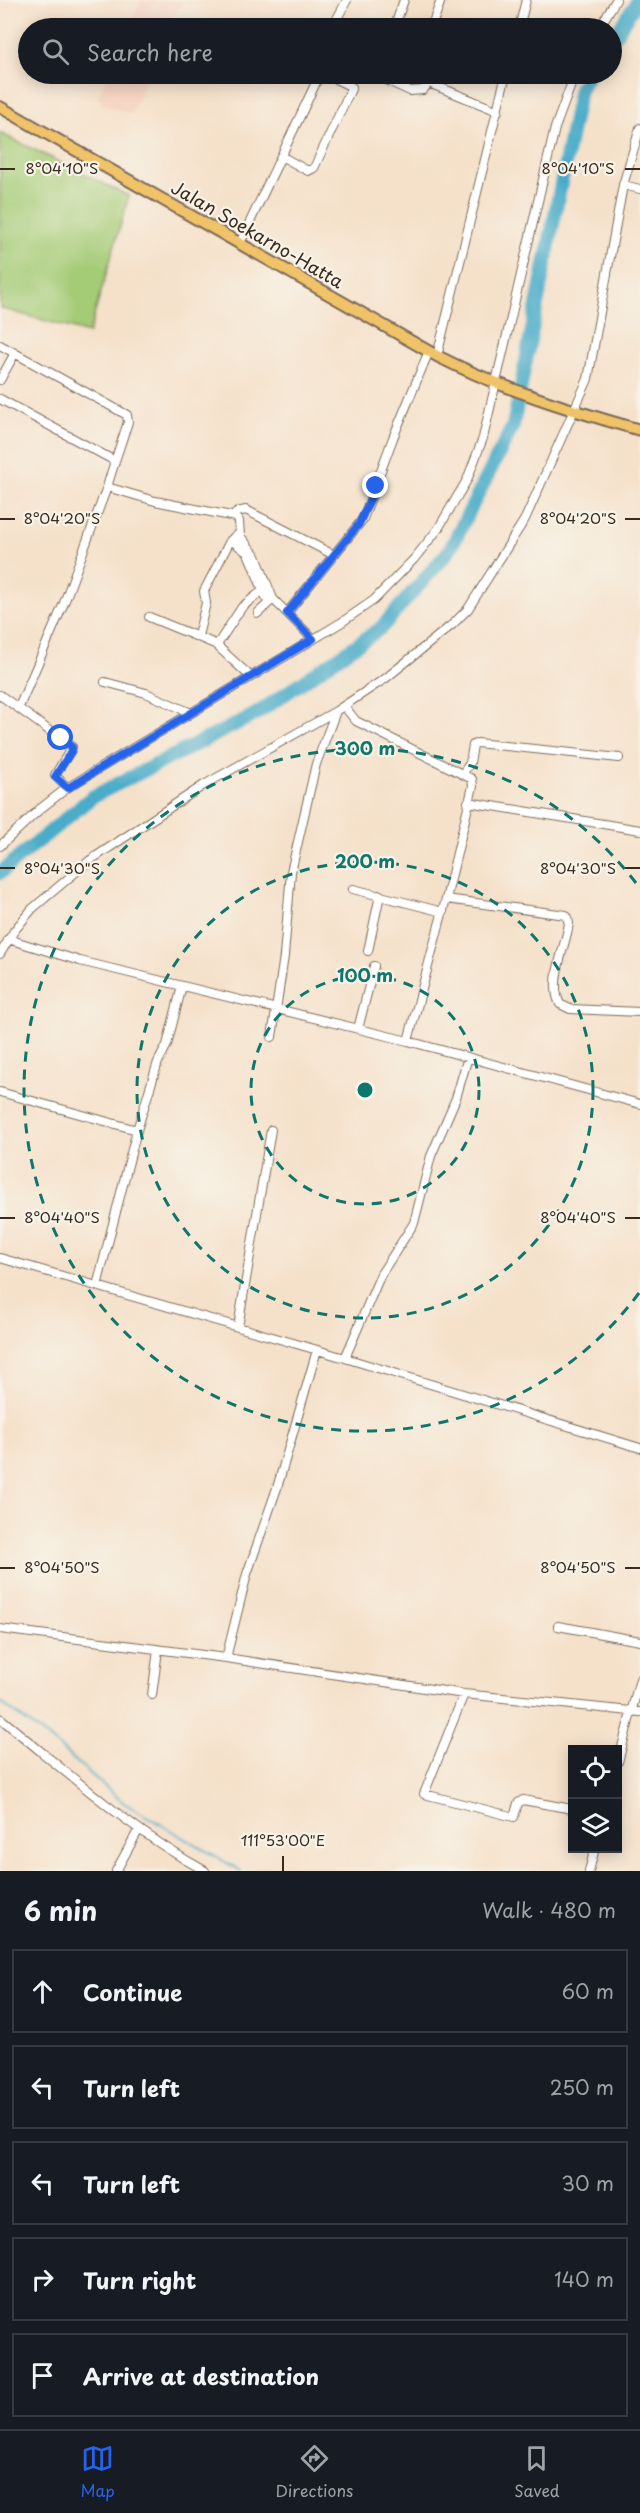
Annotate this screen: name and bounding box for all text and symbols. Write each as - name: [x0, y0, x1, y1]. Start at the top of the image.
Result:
- search box: [18, 18, 622, 84]
- icon: search: [39, 35, 72, 68]
- text: Search here: [87, 35, 213, 68]
- text: 8°04'10"S: [26, 156, 98, 179]
- text: 8°04'10"S: [542, 156, 614, 179]
- street label: Jalan Soekarno-Hatta: [166, 173, 350, 295]
- route end: [362, 472, 388, 498]
- text: 8°04'20"S: [24, 506, 100, 529]
- text: 8°04'20"S: [540, 506, 616, 529]
- route start: [47, 724, 73, 750]
- text: 300 m: [335, 734, 395, 761]
- text: 200 m: [335, 847, 395, 874]
- text: 8°04'30"S: [24, 856, 100, 879]
- text: 8°04'30"S: [540, 856, 616, 879]
- text: 100 m: [337, 961, 393, 988]
- centre of rings: [355, 1080, 375, 1100]
- text: 8°04'40"S: [24, 1205, 100, 1228]
- text: 8°04'40"S: [540, 1205, 616, 1228]
- text: 8°04'50"S: [24, 1555, 100, 1578]
- text: 8°04'50"S: [540, 1555, 616, 1578]
- map controls: [568, 1745, 622, 1853]
- button: locate: [568, 1745, 622, 1799]
- button: layers: [568, 1799, 622, 1853]
- text: 111°53'00"E: [241, 1828, 325, 1851]
- text: 6 min: [24, 1891, 97, 1930]
- text: Walk · 480 m: [482, 1895, 616, 1925]
- icon: ahead: [26, 1975, 59, 2008]
- text: Continue: [83, 1975, 182, 2008]
- text: 60 m: [562, 1976, 614, 2006]
- icon: left: [26, 2071, 59, 2104]
- text: Turn left: [83, 2071, 180, 2104]
- text: 250 m: [550, 2072, 614, 2102]
- icon: left: [26, 2167, 59, 2200]
- text: Turn left: [83, 2167, 180, 2200]
- text: 30 m: [561, 2168, 614, 2198]
- icon: right: [26, 2263, 59, 2296]
- text: Turn right: [83, 2263, 196, 2296]
- text: 140 m: [554, 2264, 614, 2294]
- icon: arrive: [26, 2359, 59, 2392]
- text: Arrive at destination: [83, 2359, 319, 2392]
- tab: Map: [80, 2442, 115, 2502]
- tab: Directions: [275, 2442, 353, 2502]
- tab: Saved: [514, 2442, 560, 2502]

